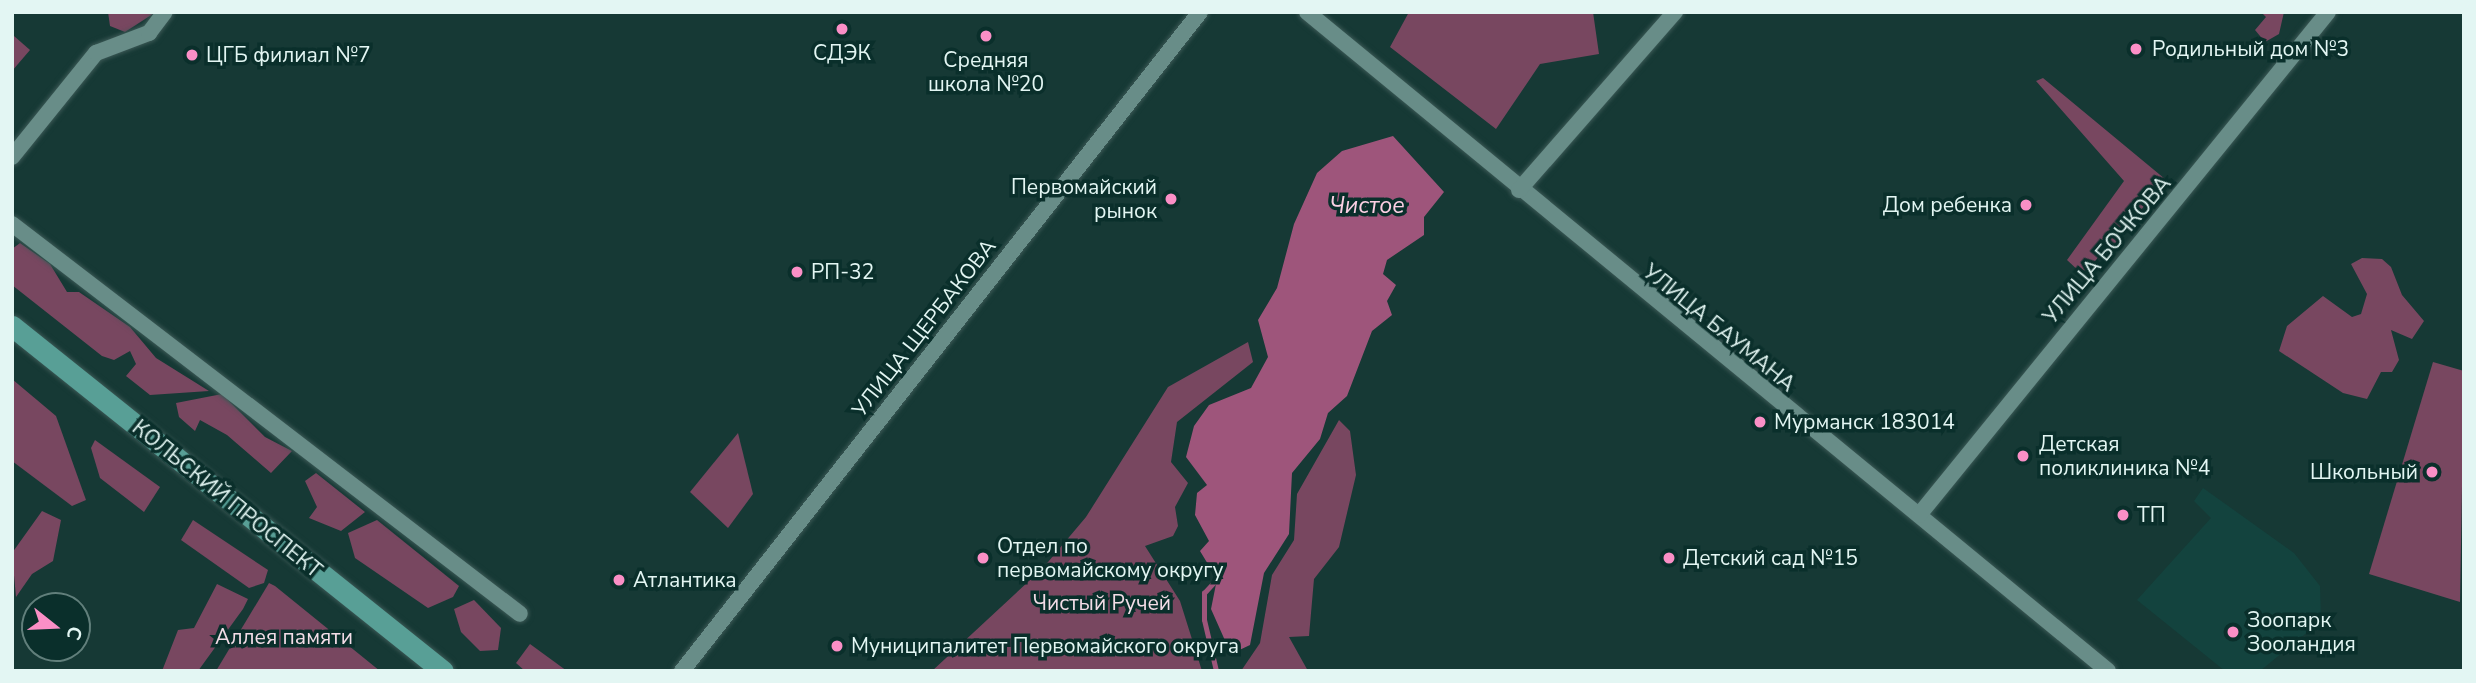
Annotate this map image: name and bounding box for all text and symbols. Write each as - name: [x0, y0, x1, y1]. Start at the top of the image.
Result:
- marker: СДЭК: [834, 21, 850, 37]
- marker: Средняя школа №20: [978, 28, 994, 44]
- place label: Родильный дом №3: [2152, 36, 2349, 62]
- marker: Родильный дом №3: [2126, 39, 2146, 59]
- place label: СДЭК: [813, 40, 871, 66]
- place label: ЦГБ филиал №7: [206, 42, 371, 68]
- marker: ЦГБ филиал №7: [184, 47, 200, 63]
- place label: Средняя школа №20: [928, 47, 1044, 97]
- street label: УЛИЦА БОЧКОВА: [2038, 171, 2176, 329]
- place label: Первомайский рынок: [1011, 174, 1157, 224]
- marker: Первомайский рынок: [1163, 191, 1179, 207]
- water label: Чистое: [1329, 192, 1405, 220]
- place label: Дом ребенка: [1883, 192, 2012, 218]
- marker: Дом ребенка: [2018, 197, 2034, 213]
- street label: УЛИЦА ЩЕРБАКОВА: [847, 234, 1001, 422]
- place label: РП-32: [811, 259, 874, 285]
- street label: УЛИЦА БАУМАНА: [1638, 259, 1800, 397]
- marker: РП-32: [789, 264, 805, 280]
- place label: Мурманск 183014: [1774, 409, 1955, 435]
- marker: Мурманск 183014: [1752, 414, 1768, 430]
- street label: КОЛЬСКИЙ ПРОСПЕКТ: [127, 415, 327, 583]
- place label: Детская поликлиника №4: [2039, 431, 2210, 481]
- marker: Детская поликлиника №4: [2013, 446, 2033, 466]
- place label: Школьный: [2310, 459, 2418, 485]
- marker: Школьный: [2424, 464, 2440, 480]
- place label: ТП: [2137, 502, 2166, 528]
- marker: ТП: [2115, 507, 2131, 523]
- place label: Отдел по первомайскому округу: [997, 533, 1223, 583]
- place label: Детский сад №15: [1683, 545, 1858, 571]
- marker: Отдел по первомайскому округу: [975, 550, 991, 566]
- marker: Детский сад №15: [1661, 550, 1677, 566]
- place label: Атлантика: [633, 567, 737, 593]
- marker: Атлантика: [611, 572, 627, 588]
- park label: Чистый Ручей: [1033, 590, 1171, 616]
- north arrow: [21, 592, 91, 662]
- place label: Зоопарк Зооландия: [2247, 607, 2356, 657]
- text: С: [60, 623, 88, 643]
- park label: Аллея памяти: [215, 624, 353, 650]
- marker: Зоопарк Зооландия: [2225, 624, 2241, 640]
- place label: Муниципалитет Первомайского округа: [851, 633, 1239, 659]
- marker: Муниципалитет Первомайского округа: [829, 638, 845, 654]

